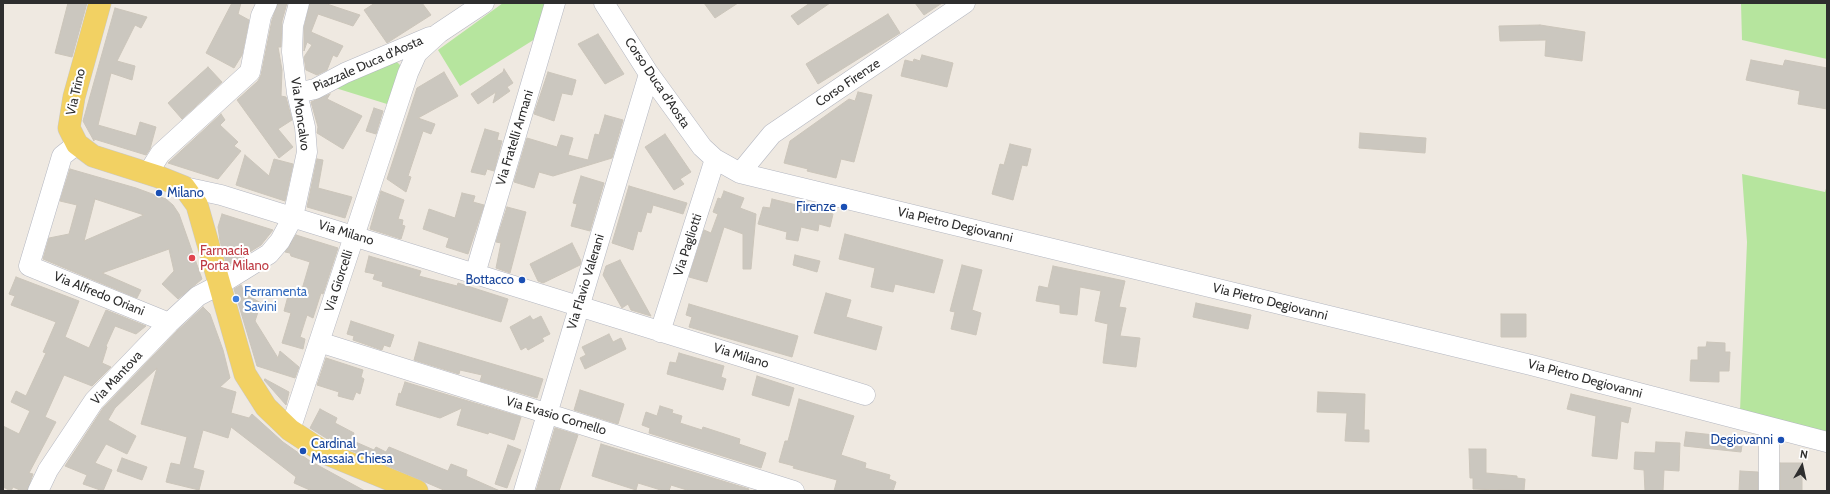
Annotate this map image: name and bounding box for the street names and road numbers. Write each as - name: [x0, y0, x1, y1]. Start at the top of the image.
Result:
- street label: Piazzale Duca d'Aosta: [311, 33, 425, 95]
- street label: Corso Duca d'Aosta: [621, 35, 693, 131]
- street label: Corso Firenze: [813, 56, 883, 110]
- street label: Via Trino: [63, 67, 89, 117]
- street label: Via Moncalvo: [287, 76, 313, 152]
- street label: Via Fratelli Armani: [493, 88, 537, 188]
- street label: Via Pietro Degiovanni: [896, 204, 1014, 246]
- street label: Via Pagliotti: [671, 212, 705, 278]
- street label: Via Milano: [316, 217, 376, 249]
- street label: Via Flavio Valerani: [564, 232, 608, 332]
- street label: Via Giorcelli: [322, 248, 356, 314]
- street label: Via Alfredo Oriani: [51, 269, 147, 319]
- street label: Via Pietro Degiovanni: [1211, 280, 1329, 324]
- street label: Via Milano: [711, 340, 771, 372]
- street label: Via Mantova: [88, 348, 146, 408]
- street label: Via Pietro Degiovanni: [1526, 356, 1644, 402]
- street label: Via Evasio Comello: [504, 393, 608, 439]

